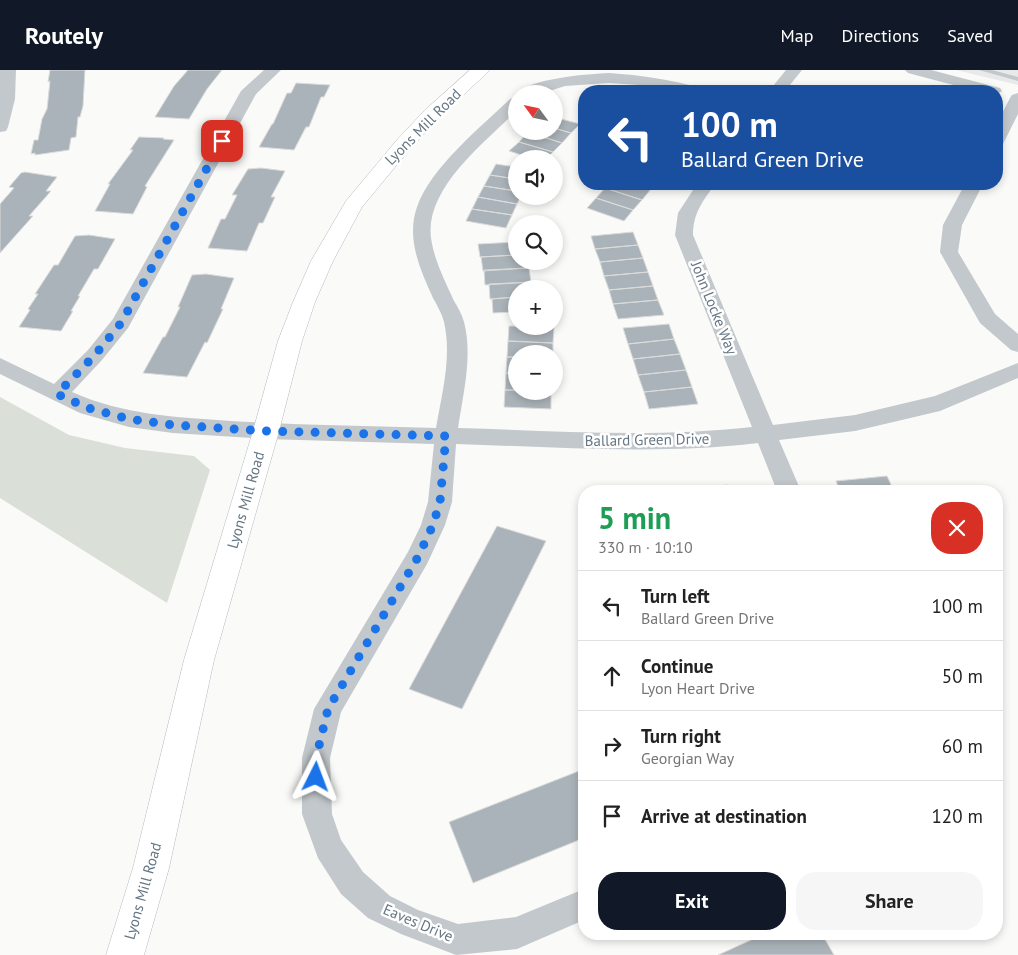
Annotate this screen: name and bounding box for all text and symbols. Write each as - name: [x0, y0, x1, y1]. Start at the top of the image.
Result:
- text: Routely: [25, 20, 103, 51]
- text: Map: [781, 24, 813, 47]
- text: Directions: [841, 24, 919, 47]
- text: Saved: [947, 24, 993, 47]
- street label: Lyons Mill Road: [381, 85, 465, 169]
- north arrow: [508, 85, 562, 140]
- map controls: [508, 85, 563, 400]
- text: 100 m: [681, 101, 778, 147]
- icon: left: [598, 105, 663, 170]
- pin: [201, 120, 243, 162]
- icon: arrive: [208, 127, 236, 155]
- text: Ballard Green Drive: [681, 145, 864, 173]
- button: sound: [508, 150, 563, 205]
- button: search: [508, 215, 563, 270]
- street label: John Locke Way: [687, 257, 742, 357]
- button: +: [508, 280, 563, 335]
- button: −: [508, 345, 563, 400]
- street label: Ballard Green Drive: [584, 429, 710, 450]
- street label: Lyons Mill Road: [223, 449, 268, 551]
- text: 5 min: [598, 498, 671, 537]
- button: close: [931, 502, 983, 554]
- text: 330 m · 10:10: [598, 537, 693, 557]
- text: Turn left: [641, 584, 710, 608]
- icon: left: [598, 592, 626, 620]
- text: 100 m: [931, 594, 983, 618]
- text: Ballard Green Drive: [641, 608, 774, 628]
- text: Continue: [641, 654, 713, 678]
- icon: ahead: [598, 662, 626, 690]
- text: 50 m: [942, 664, 983, 688]
- text: Lyon Heart Drive: [641, 678, 755, 698]
- text: Turn right: [641, 724, 721, 748]
- icon: right: [598, 732, 626, 760]
- text: 60 m: [942, 734, 983, 758]
- text: Georgian Way: [641, 748, 734, 768]
- position arrow: [289, 750, 341, 802]
- icon: arrive: [598, 802, 626, 830]
- text: Arrive at destination: [641, 804, 807, 828]
- text: 120 m: [931, 804, 983, 828]
- street label: Lyons Mill Road: [120, 840, 165, 942]
- button: Exit: [598, 872, 786, 930]
- button: Share: [796, 872, 983, 930]
- street label: Eaves Drive: [380, 899, 456, 946]

